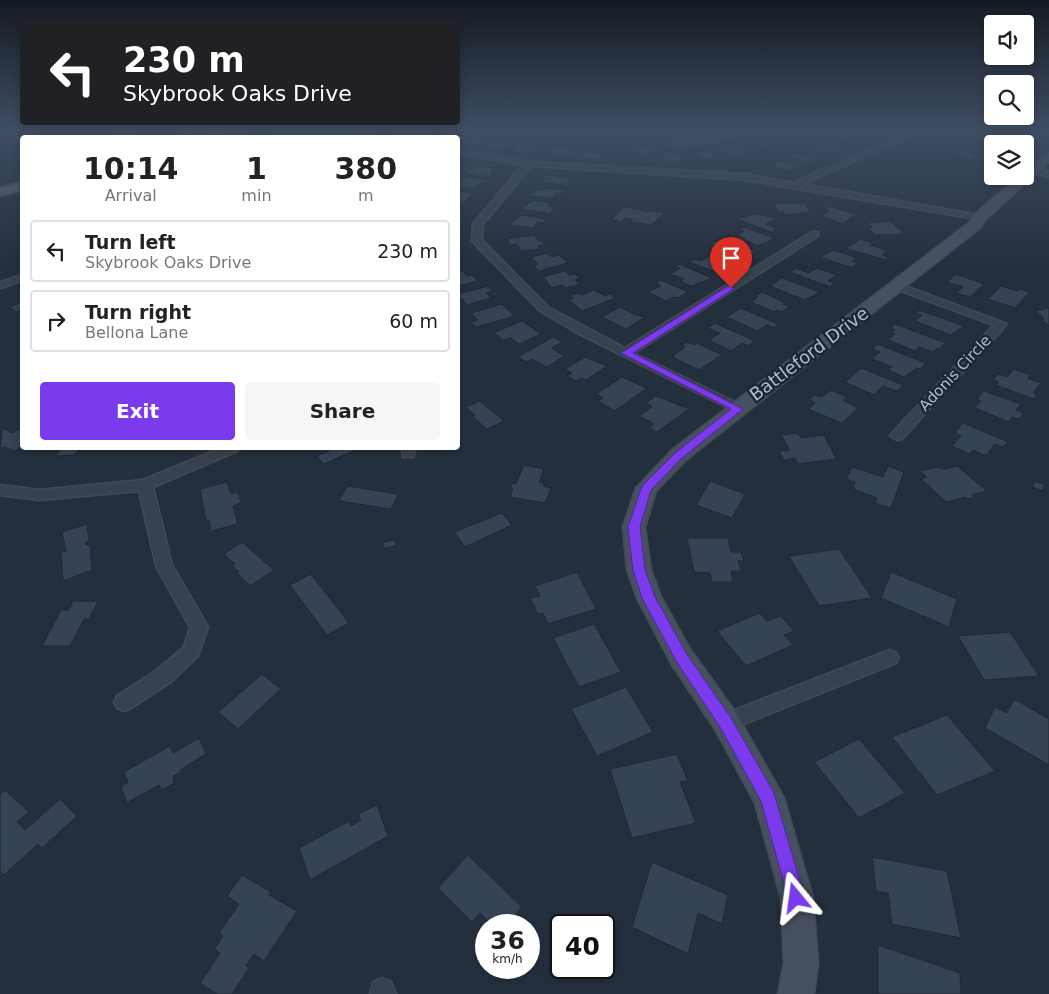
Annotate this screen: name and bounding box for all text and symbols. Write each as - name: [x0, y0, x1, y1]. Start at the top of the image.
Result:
- map controls: [984, 15, 1034, 185]
- button: sound: [984, 15, 1034, 65]
- icon: left: [40, 40, 105, 105]
- text: 230 m: [123, 40, 245, 80]
- button: search: [984, 75, 1034, 125]
- text: Skybrook Oaks Drive: [123, 81, 352, 106]
- button: layers: [984, 135, 1034, 185]
- text: 10:14: [83, 151, 178, 186]
- text: 1: [246, 151, 267, 186]
- text: 380: [334, 151, 397, 186]
- text: Arrival: [105, 186, 157, 205]
- text: min: [241, 186, 272, 205]
- text: m: [358, 186, 374, 205]
- text: Turn left: [85, 231, 176, 253]
- icon: left: [42, 237, 70, 265]
- pin: [710, 237, 752, 288]
- text: 230 m: [377, 240, 438, 262]
- icon: arrive: [717, 244, 745, 272]
- text: Skybrook Oaks Drive: [85, 253, 251, 272]
- text: Turn right: [85, 301, 191, 323]
- street label: Battleford Drive: [745, 302, 872, 405]
- icon: right: [42, 307, 70, 335]
- text: 60 m: [389, 310, 438, 332]
- text: Bellona Lane: [85, 323, 188, 342]
- street label: Adonis Circle: [915, 331, 995, 415]
- button: Exit: [40, 382, 235, 440]
- button: Share: [245, 382, 440, 440]
- position arrow: [769, 871, 821, 923]
- speed limit sign: 40: [550, 914, 615, 979]
- text: 36: [490, 926, 525, 955]
- text: km/h: [492, 952, 523, 966]

